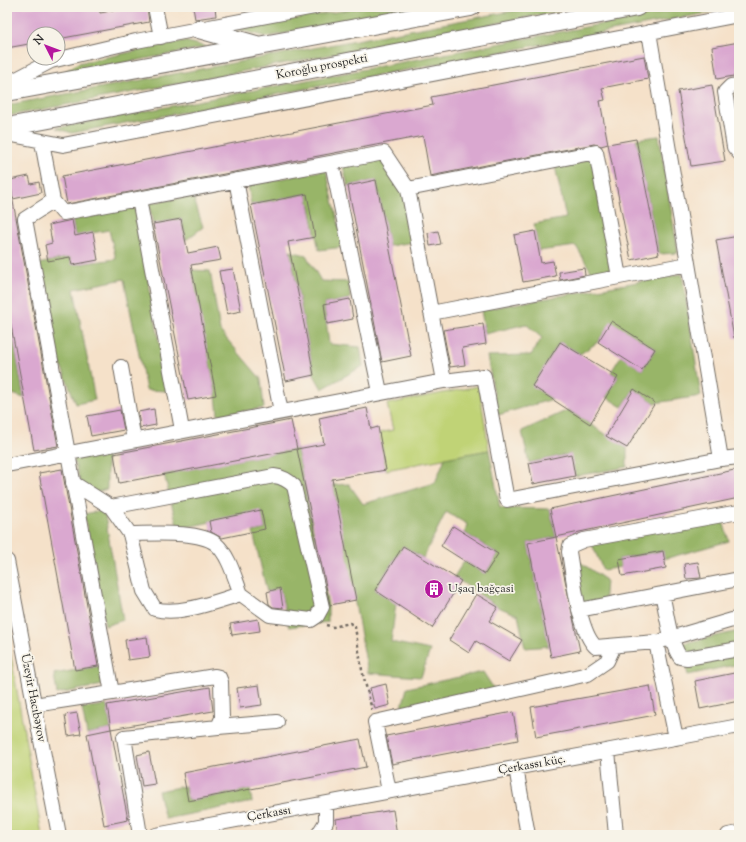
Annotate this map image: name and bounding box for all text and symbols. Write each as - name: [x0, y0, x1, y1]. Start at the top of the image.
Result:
- north arrow: [26, 26, 66, 66]
- text: N: [30, 31, 48, 49]
- street label: Koroğlu prospekti: [275, 49, 370, 85]
- building icon: Uşaq bağçasi: [423, 578, 445, 600]
- place label: Uşaq bağçasi: [448, 580, 515, 598]
- street label: Üzeyir Hacıbəyov: [16, 652, 51, 745]
- street label: Çerkassı küç.: [497, 750, 567, 780]
- street label: Çerkassı: [246, 801, 293, 827]

